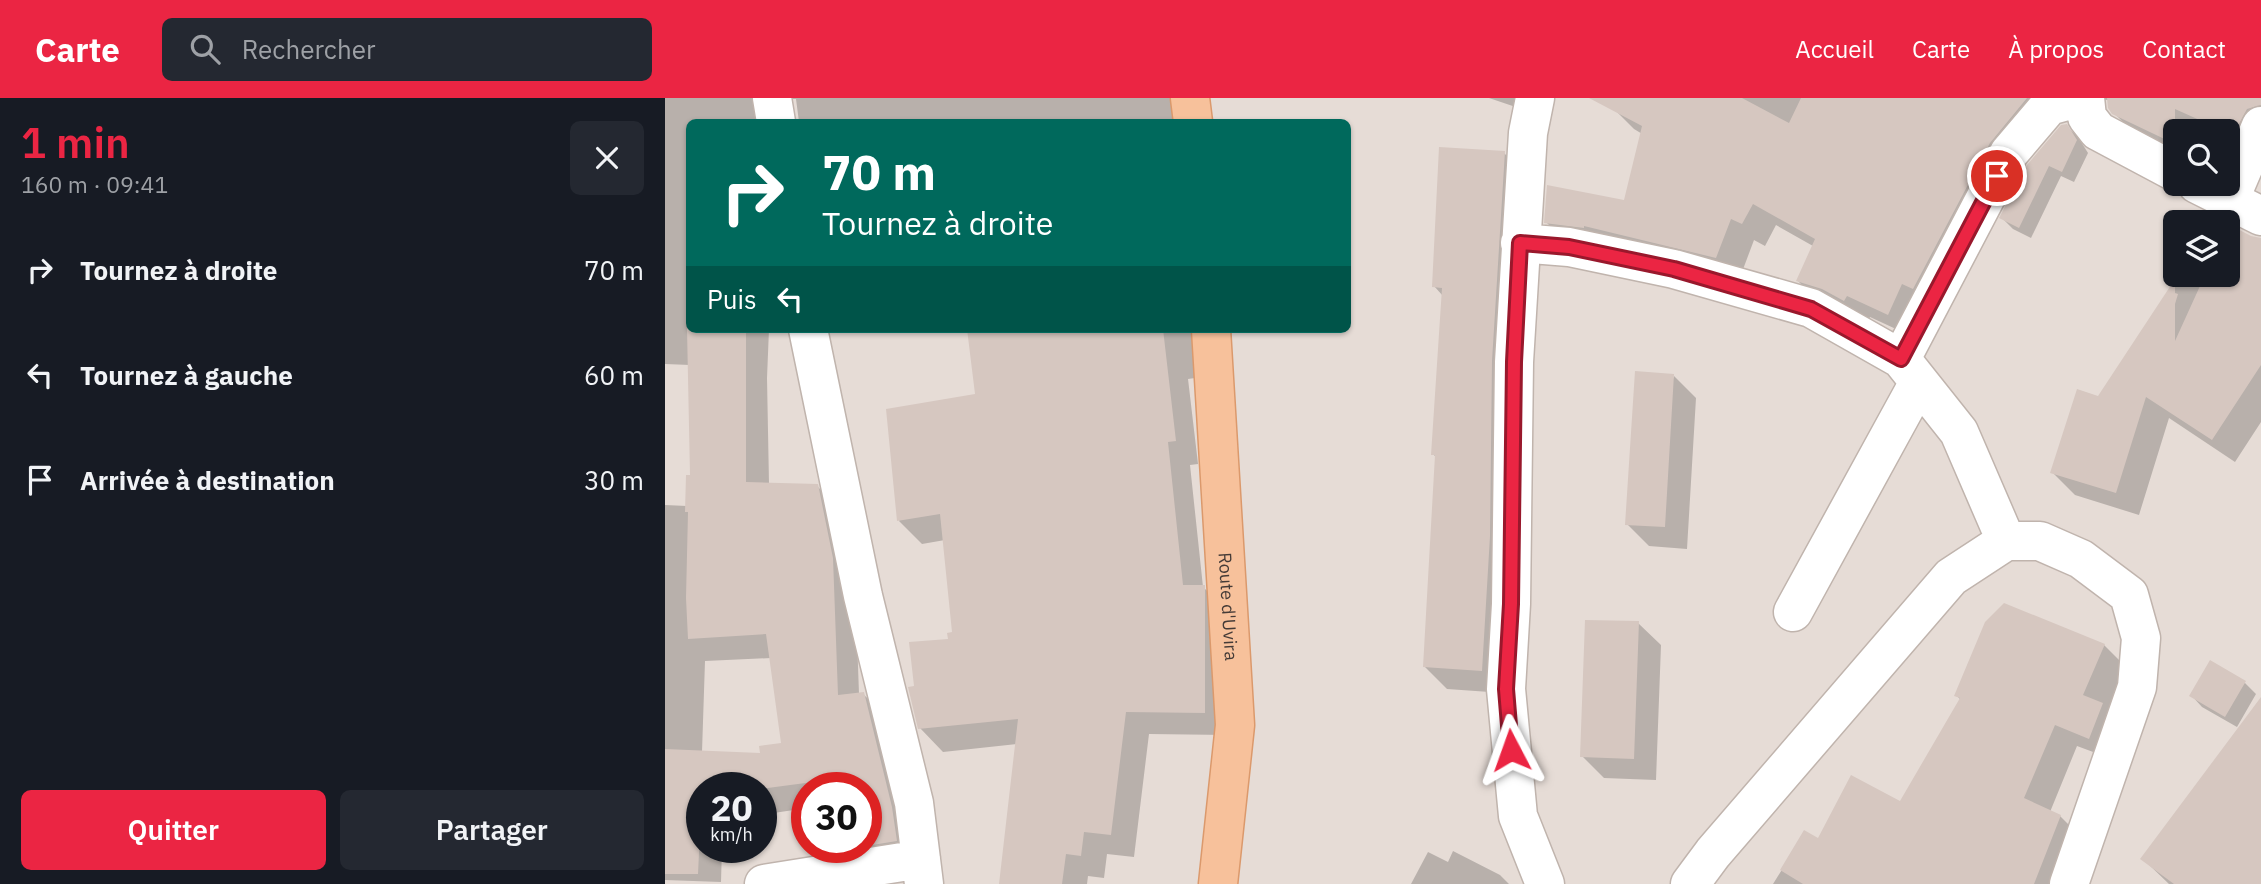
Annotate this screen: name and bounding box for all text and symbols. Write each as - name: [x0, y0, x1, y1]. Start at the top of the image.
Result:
- search box: [162, 18, 652, 81]
- text: Carte: [35, 28, 120, 71]
- icon: search: [186, 30, 224, 68]
- text: Rechercher: [242, 32, 376, 66]
- text: Accueil: [1795, 33, 1874, 65]
- text: Carte: [1912, 33, 1970, 65]
- text: À propos: [2008, 33, 2104, 65]
- text: Contact: [2142, 33, 2226, 65]
- text: 1 min: [21, 115, 130, 170]
- map controls: [2163, 119, 2240, 287]
- button: search: [2163, 119, 2240, 196]
- button: close: [570, 121, 644, 195]
- text: 70 m: [822, 140, 936, 203]
- pin: [1967, 146, 2027, 206]
- icon: right: [707, 147, 798, 238]
- icon: arrive: [1978, 157, 2016, 195]
- text: 160 m · 09:41: [21, 169, 168, 199]
- text: Tournez à droite: [822, 202, 1053, 244]
- button: layers: [2163, 210, 2240, 287]
- icon: right: [21, 251, 59, 289]
- text: Tournez à droite: [80, 253, 277, 287]
- text: 70 m: [584, 253, 644, 287]
- icon: left: [771, 280, 809, 318]
- text: Puis: [707, 282, 757, 316]
- icon: left: [21, 356, 59, 394]
- text: Tournez à gauche: [80, 358, 293, 392]
- text: 60 m: [584, 358, 644, 392]
- icon: arrive: [21, 461, 59, 499]
- text: Arrivée à destination: [80, 463, 335, 497]
- text: 30 m: [584, 463, 644, 497]
- street label: Route d'Uvira: [1214, 552, 1243, 662]
- position arrow: [1474, 713, 1548, 787]
- speed limit sign: 30: [791, 772, 882, 863]
- text: 20: [710, 785, 753, 831]
- button: Quitter: [21, 790, 326, 870]
- button: Partager: [340, 790, 644, 870]
- text: km/h: [710, 823, 753, 846]

